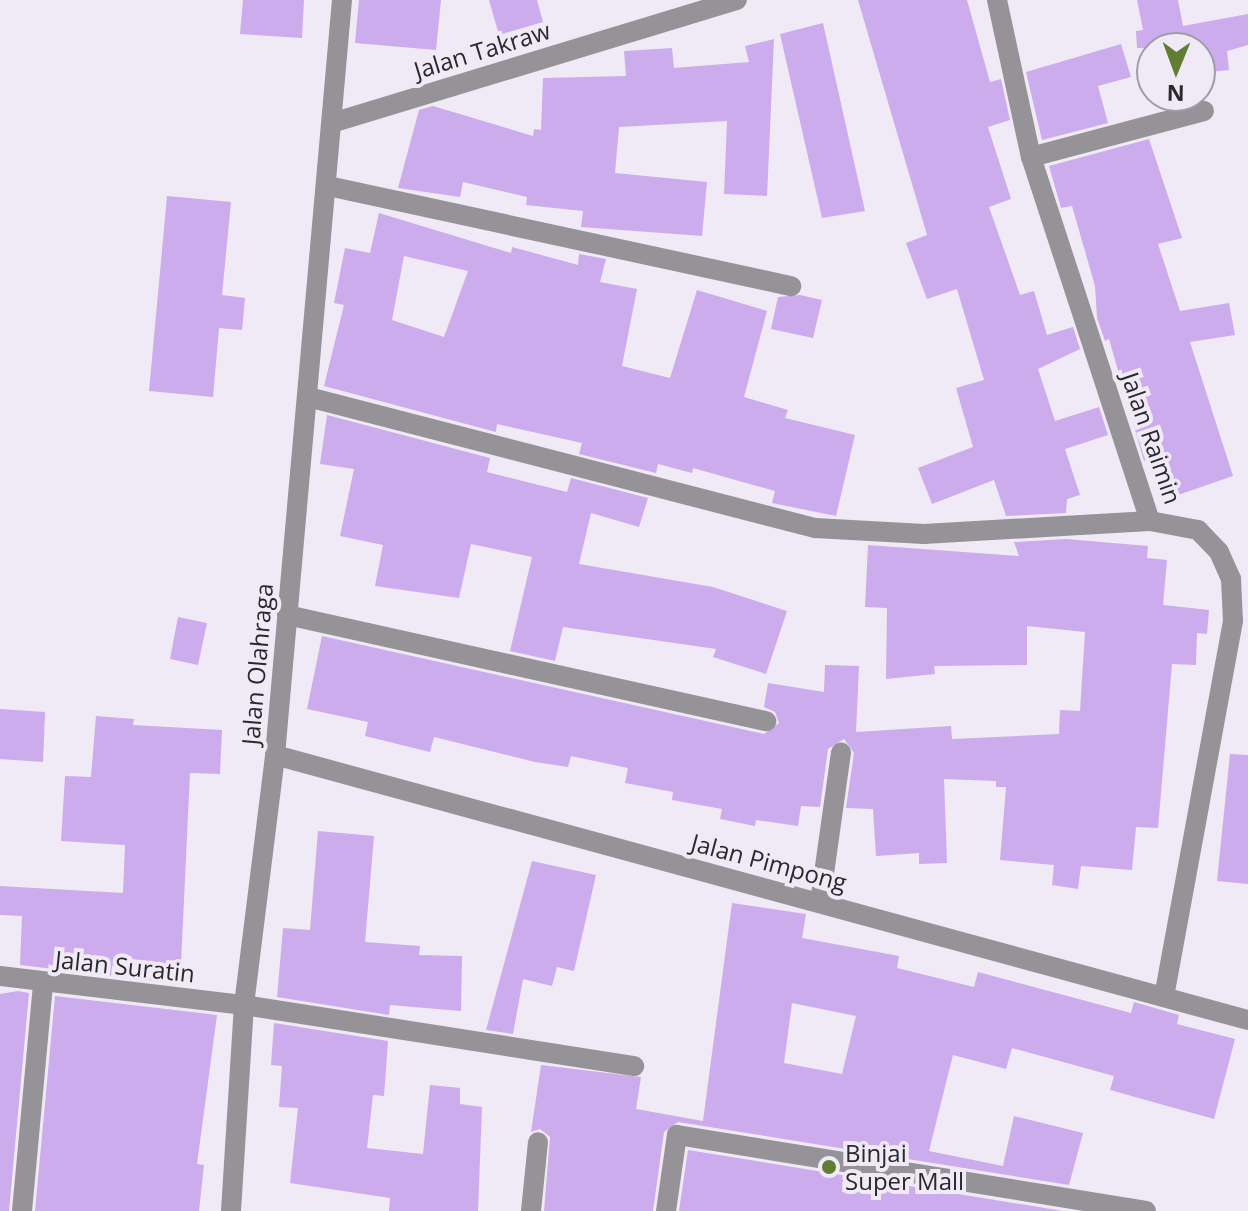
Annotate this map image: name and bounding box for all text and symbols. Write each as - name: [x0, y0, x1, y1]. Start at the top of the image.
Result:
- street label: Jalan Takraw: [410, 16, 554, 84]
- north arrow: [1136, 32, 1216, 112]
- text: N: [1166, 79, 1185, 109]
- street label: Jalan Raimin: [1116, 368, 1188, 508]
- street label: Jalan Olahraga: [236, 582, 278, 746]
- street label: Jalan Pimpong: [688, 827, 850, 897]
- street label: Jalan Suratin: [54, 944, 196, 988]
- place label: Binjai Super Mall: [845, 1139, 964, 1195]
- marker: Binjai Super Mall: [820, 1158, 838, 1176]

